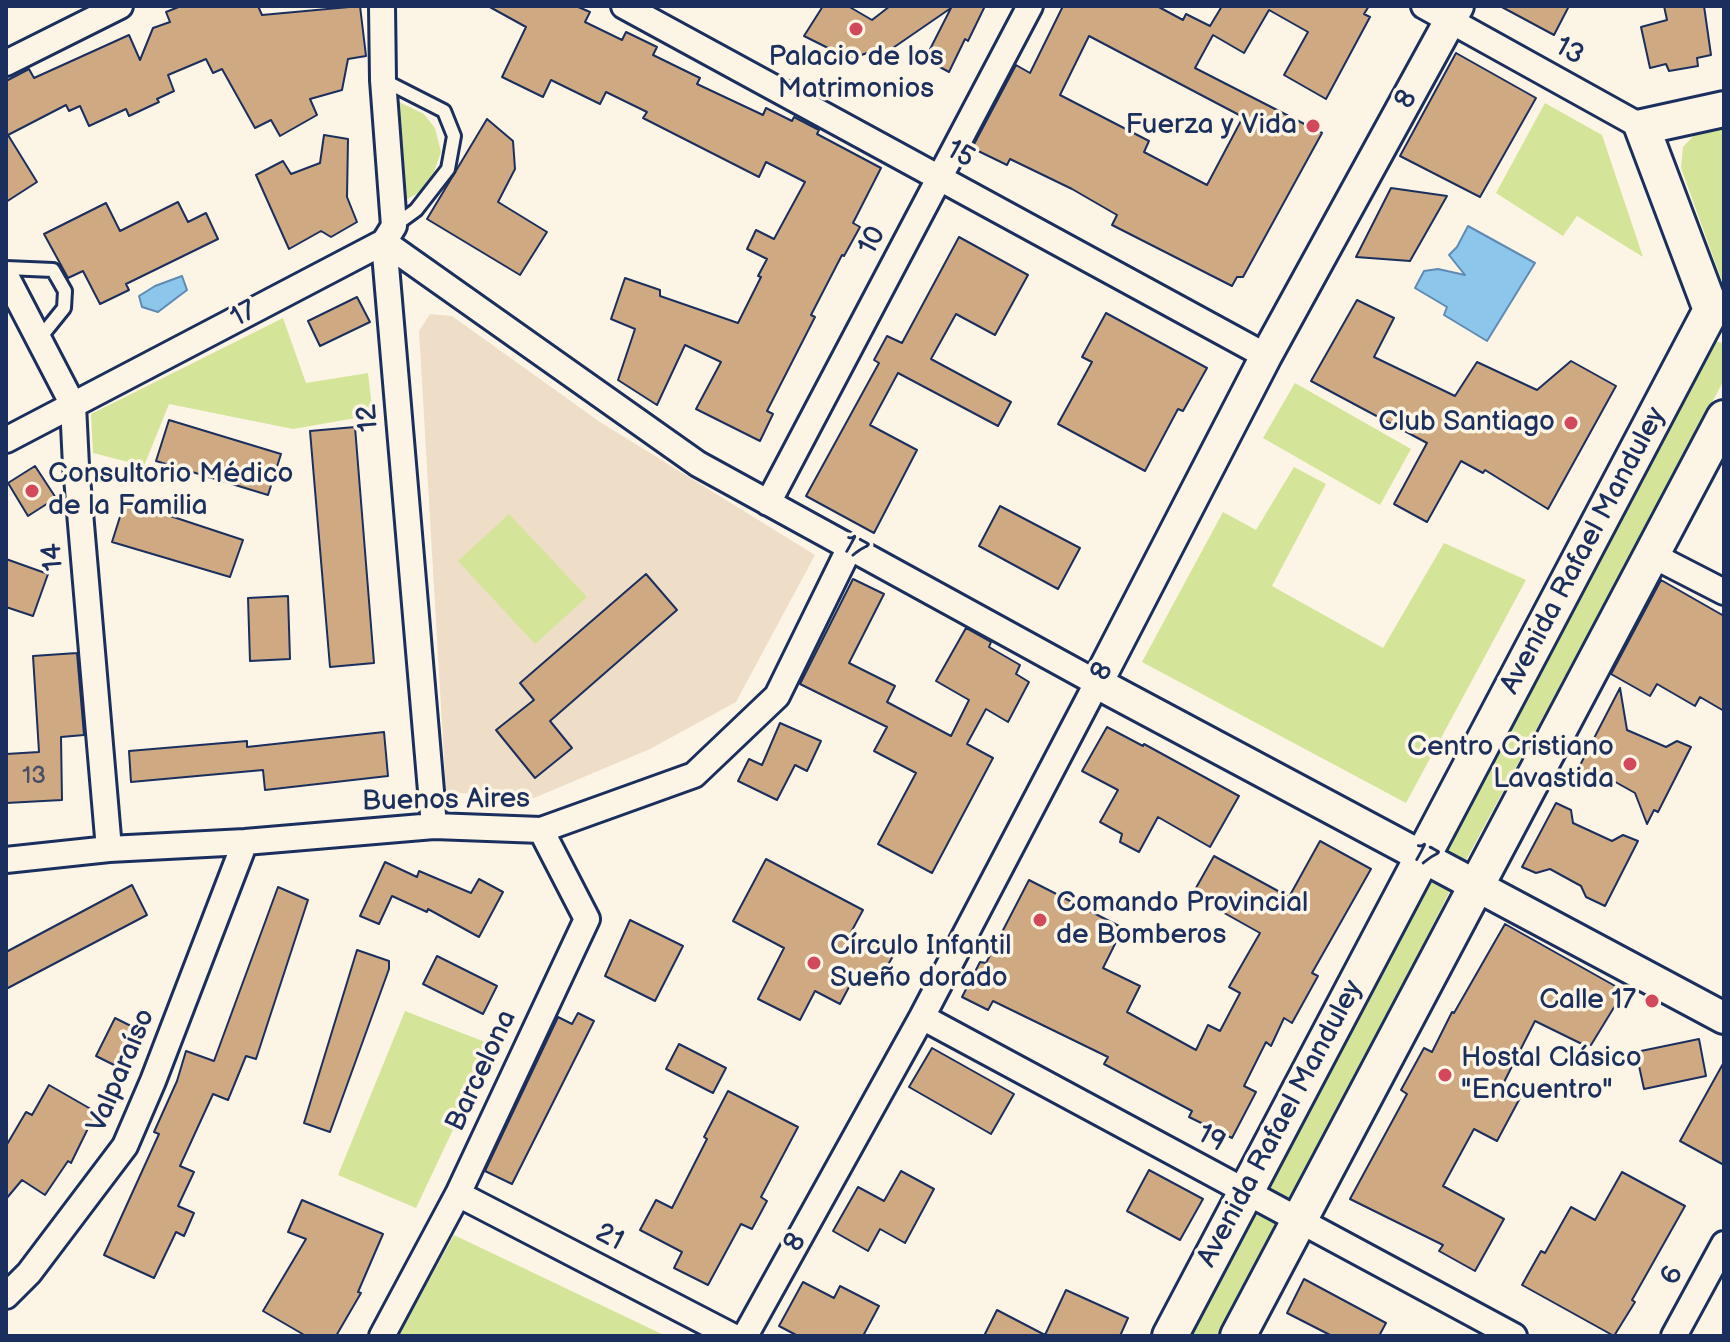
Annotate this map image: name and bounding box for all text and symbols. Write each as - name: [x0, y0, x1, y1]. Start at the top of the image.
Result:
- marker: Palacio de los Matrimonios: [847, 20, 865, 38]
- street label: 13: [1549, 31, 1589, 73]
- place label: Palacio de los Matrimonios: [768, 41, 944, 107]
- street label: 8: [1388, 85, 1426, 115]
- place label: Fuerza y Vida: [1125, 109, 1297, 143]
- marker: Fuerza y Vida: [1304, 117, 1322, 135]
- street label: 15: [940, 134, 980, 176]
- street label: 10: [852, 221, 894, 261]
- street label: 17: [225, 294, 263, 336]
- street label: Avenida Rafael Manduley: [1494, 402, 1674, 700]
- street label: 12: [351, 403, 387, 433]
- place label: Club Santiago: [1378, 406, 1555, 440]
- marker: Club Santiago: [1562, 414, 1580, 432]
- place label: Consultorio Médico de la Familia: [48, 458, 294, 524]
- marker: Consultorio Médico de la Familia: [23, 482, 41, 500]
- street label: 17: [835, 528, 873, 570]
- street label: 14: [36, 542, 72, 572]
- street label: 8: [1084, 657, 1122, 687]
- place label: Centro Cristiano Lavastida: [1407, 731, 1614, 797]
- marker: Centro Cristiano Lavastida: [1621, 755, 1639, 773]
- house number: 13: [22, 763, 46, 791]
- street label: Buenos Aires: [362, 783, 530, 819]
- street label: 17: [1405, 836, 1443, 878]
- place label: Comando Provincial de Bomberos: [1056, 887, 1308, 953]
- marker: Comando Provincial de Bomberos: [1031, 911, 1049, 929]
- place label: Círculo Infantil Sueño dorado: [830, 930, 1011, 996]
- marker: Círculo Infantil Sueño dorado: [805, 954, 823, 972]
- street label: Avenida Rafael Manduley: [1191, 975, 1371, 1273]
- place label: Calle 17: [1539, 984, 1636, 1018]
- marker: Calle 17: [1643, 992, 1661, 1010]
- street label: Valparaíso: [81, 1004, 163, 1138]
- street label: Barcelona: [439, 1005, 525, 1137]
- place label: Hostal Clásico "Encuentro": [1461, 1042, 1642, 1108]
- marker: Hostal Clásico "Encuentro": [1436, 1066, 1454, 1084]
- street label: 19: [1191, 1118, 1231, 1160]
- street label: 21: [589, 1217, 629, 1259]
- street label: 8: [777, 1228, 815, 1258]
- street label: 6: [1654, 1261, 1692, 1291]

